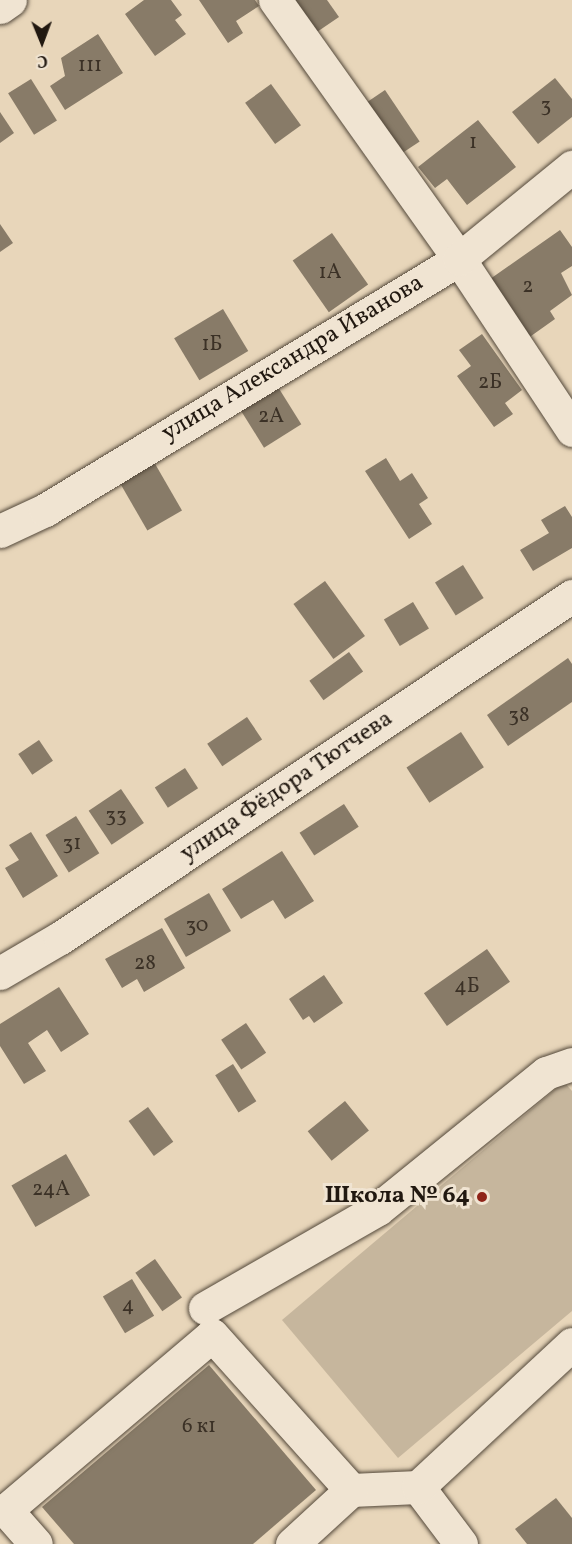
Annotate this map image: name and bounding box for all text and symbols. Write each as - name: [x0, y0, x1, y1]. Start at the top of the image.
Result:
- north arrow: [12, 12, 72, 72]
- text: С: [37, 49, 48, 71]
- house number: 111: [78, 53, 102, 79]
- house number: 3: [541, 93, 551, 119]
- house number: 1: [469, 130, 477, 156]
- house number: 1А: [319, 260, 341, 286]
- street label: улица Александра Иванова: [157, 269, 429, 449]
- house number: 2: [522, 274, 534, 300]
- house number: 1Б: [201, 332, 223, 358]
- house number: 2Б: [478, 370, 502, 396]
- house number: 2А: [258, 404, 284, 430]
- house number: 38: [508, 703, 530, 729]
- street label: улица Фёдора Тютчева: [175, 705, 399, 869]
- house number: 33: [105, 803, 127, 829]
- house number: 31: [63, 831, 81, 857]
- house number: 30: [186, 913, 208, 939]
- house number: 28: [134, 951, 156, 977]
- house number: 4Б: [454, 974, 480, 1000]
- house number: 24А: [32, 1177, 70, 1203]
- place label: Школа № 64: [325, 1183, 470, 1211]
- marker: Школа № 64: [475, 1190, 489, 1204]
- house number: 4: [122, 1293, 134, 1319]
- house number: 6 к1: [182, 1414, 216, 1440]

